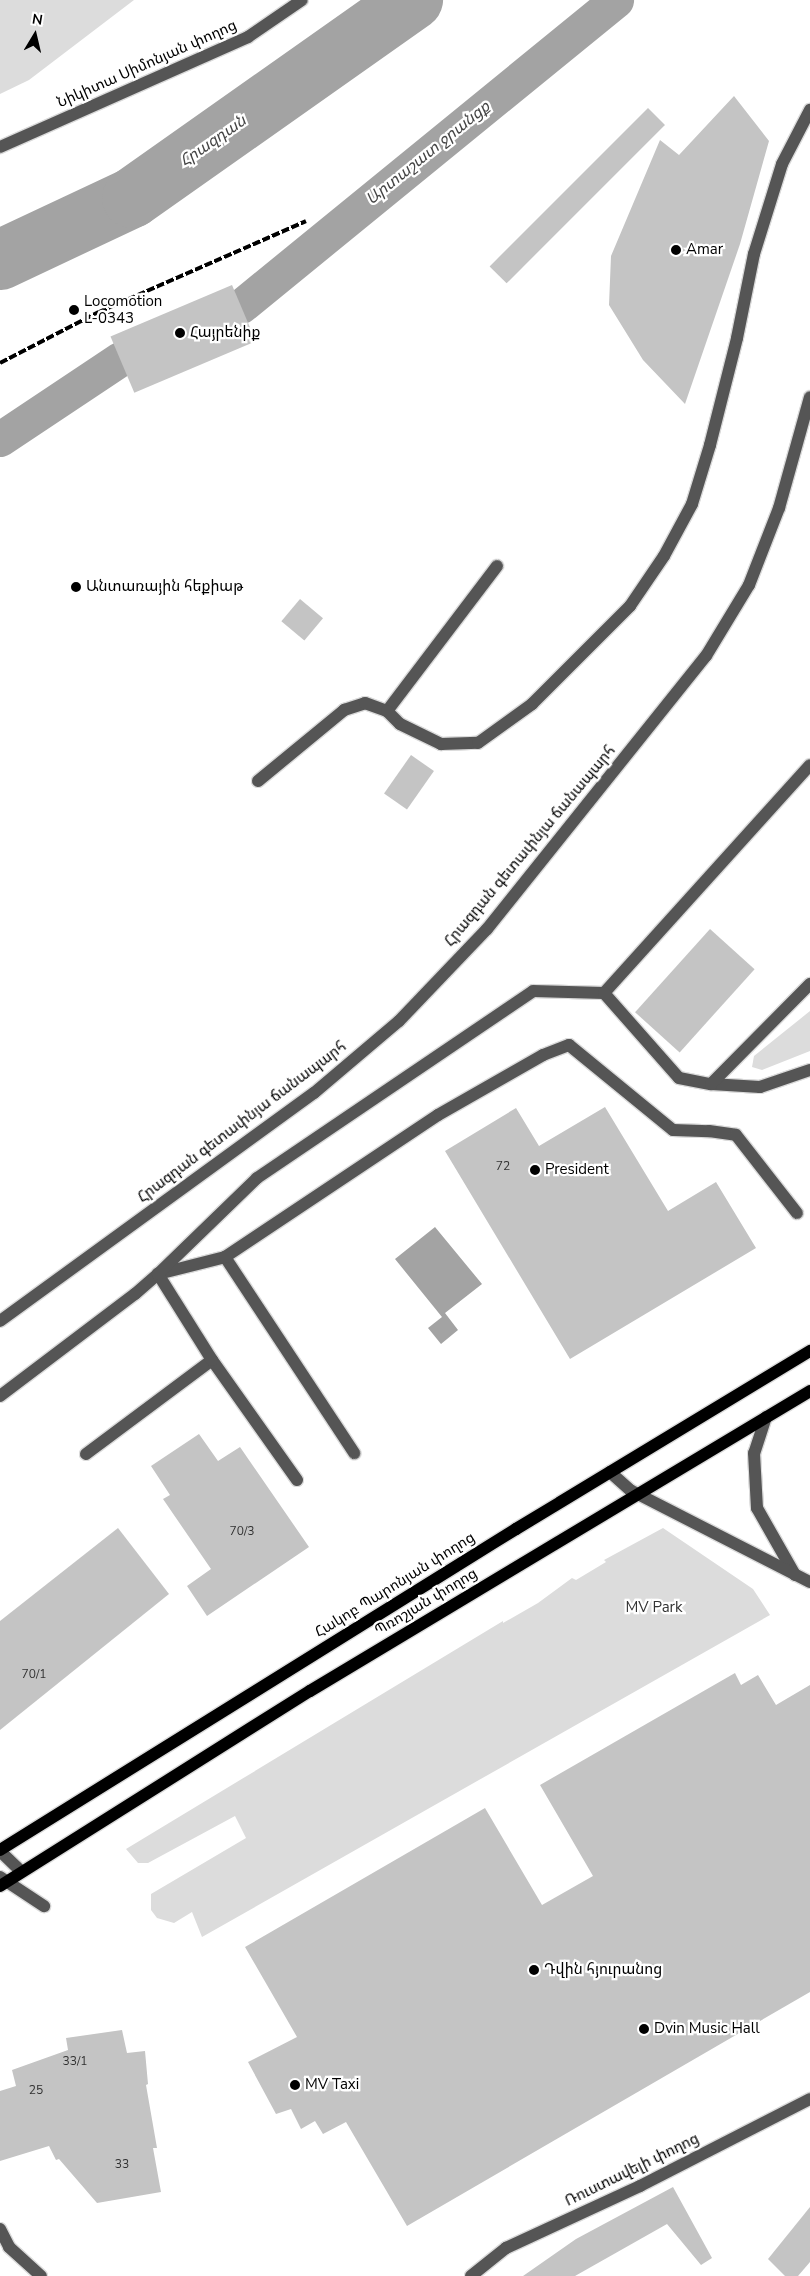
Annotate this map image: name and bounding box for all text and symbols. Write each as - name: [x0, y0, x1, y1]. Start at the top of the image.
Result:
- text: N: [31, 9, 44, 30]
- north arrow: [10, 10, 60, 60]
- street label: Նիկիտա Սիմոնյան փողոց: [54, 16, 240, 112]
- water label: Արտաշատ ջրանցք: [362, 97, 494, 209]
- water label: Հրազդան: [176, 111, 250, 171]
- place label: Amar: [686, 241, 723, 259]
- marker: Amar: [670, 244, 682, 256]
- place label: Locomotion L-0343: [84, 292, 162, 327]
- marker: Locomotion L-0343: [68, 304, 80, 316]
- place label: Հայրենիք: [190, 324, 260, 342]
- marker: Հայրենիք: [174, 327, 186, 339]
- place label: Անտառային հեքիաթ: [86, 578, 243, 596]
- marker: Անտառային հեքիաթ: [70, 581, 82, 593]
- street label: Հրազդան գետափնյա ճանապարհ: [441, 742, 619, 950]
- street label: Հրազդան գետափնյա ճանապարհ: [134, 1038, 350, 1206]
- house number: 72: [496, 1160, 510, 1174]
- place label: President: [545, 1161, 609, 1179]
- marker: President: [529, 1164, 541, 1176]
- house number: 70/3: [230, 1525, 254, 1539]
- street label: Հակոբ Պարոնյան փողոց: [312, 1528, 478, 1642]
- street label: Պռոշյան փողոց: [371, 1564, 481, 1640]
- park label: MV Park: [626, 1599, 682, 1617]
- house number: 70/1: [22, 1668, 46, 1682]
- place label: Դվին հյուրանոց: [544, 1961, 662, 1979]
- marker: Դվին հյուրանոց: [528, 1964, 540, 1976]
- place label: Dvin Music Hall: [654, 2020, 760, 2038]
- marker: Dvin Music Hall: [638, 2023, 650, 2035]
- house number: 33/1: [63, 2055, 87, 2069]
- place label: MV Taxi: [305, 2076, 359, 2094]
- marker: MV Taxi: [289, 2079, 301, 2091]
- house number: 25: [29, 2084, 43, 2098]
- street label: Ռուստավելի փողոց: [562, 2130, 702, 2210]
- house number: 33: [115, 2158, 129, 2172]

